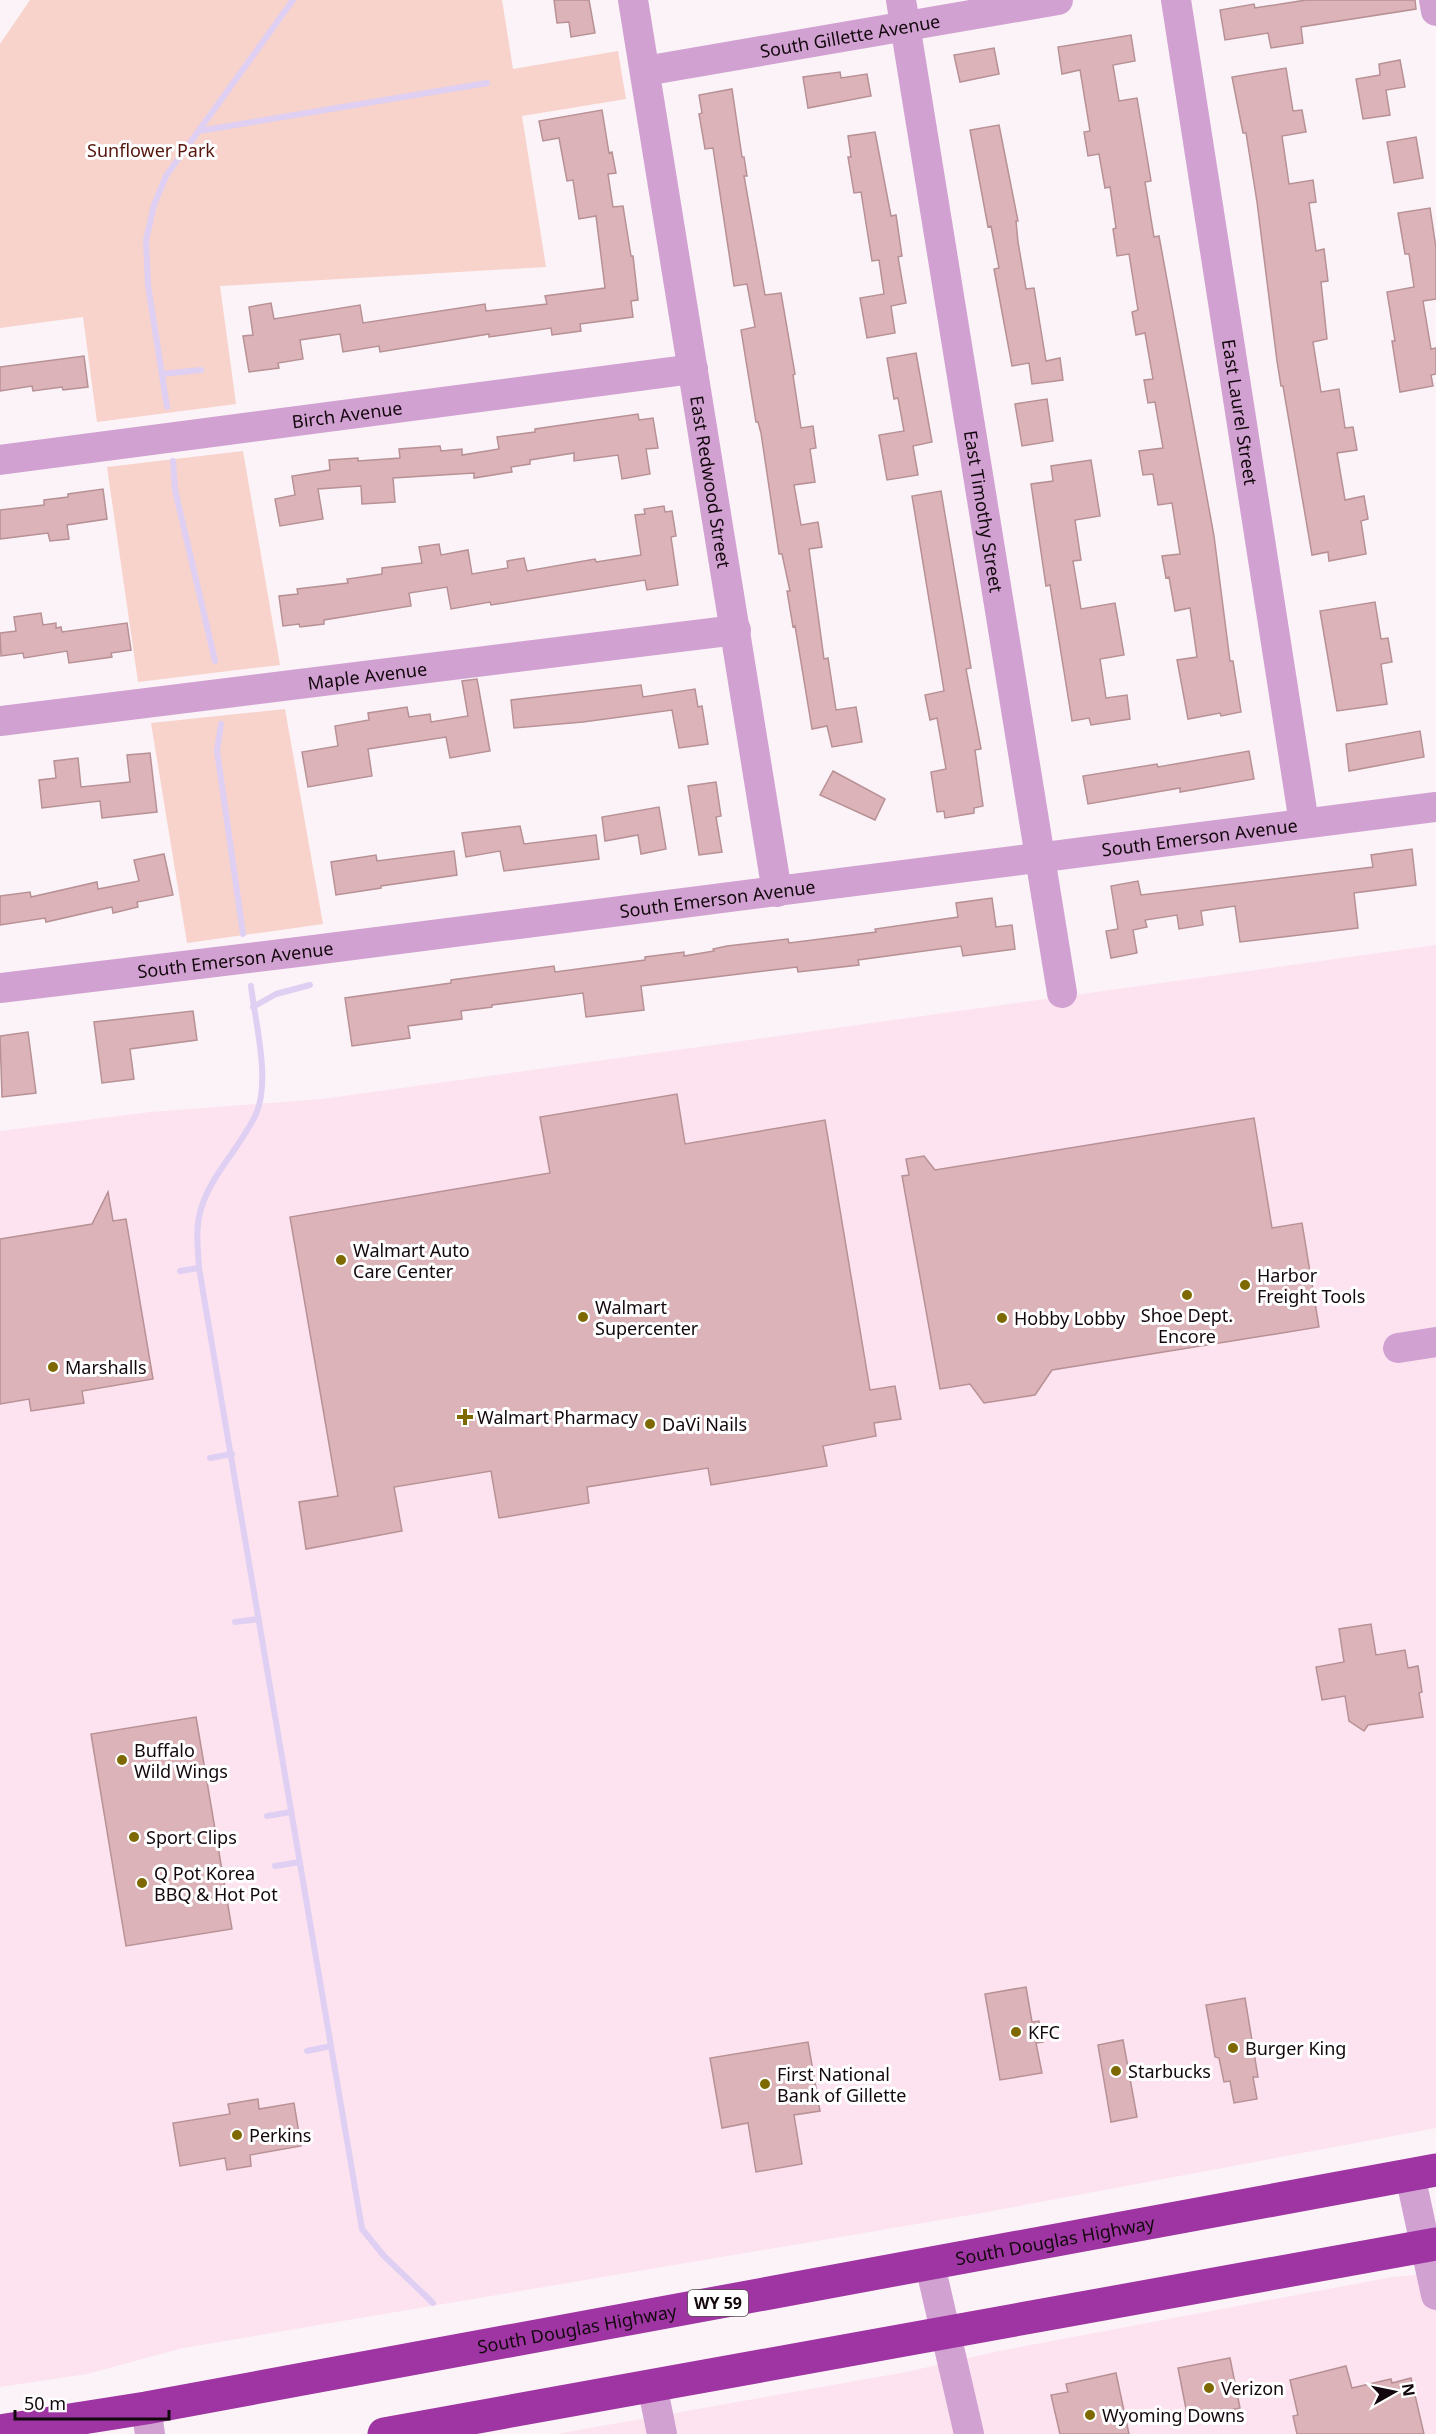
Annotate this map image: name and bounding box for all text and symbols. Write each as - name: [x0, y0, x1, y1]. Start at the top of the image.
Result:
- street label: South Gillette Avenue: [758, 8, 942, 63]
- park label: Sunflower Park: [87, 138, 215, 162]
- street label: East Laurel Street: [1217, 337, 1263, 487]
- street label: East Redwood Street: [685, 394, 737, 570]
- street label: Birch Avenue: [290, 395, 404, 434]
- street label: East Timothy Street: [959, 428, 1009, 595]
- street label: Maple Avenue: [306, 656, 428, 695]
- street label: South Emerson Avenue: [1100, 813, 1299, 862]
- street label: South Emerson Avenue: [618, 874, 817, 923]
- street label: South Emerson Avenue: [136, 936, 335, 983]
- place label: Walmart Auto Care Center: [353, 1238, 470, 1283]
- marker: Walmart Auto Care Center: [334, 1253, 348, 1267]
- place label: Harbor Freight Tools: [1257, 1263, 1365, 1308]
- marker: Harbor Freight Tools: [1238, 1278, 1252, 1292]
- marker: Shoe Dept. Encore: [1180, 1288, 1194, 1302]
- place label: Walmart Supercenter: [595, 1295, 699, 1340]
- place label: Shoe Dept. Encore: [1141, 1303, 1233, 1348]
- place label: Hobby Lobby: [1014, 1306, 1126, 1330]
- marker: Walmart Supercenter: [576, 1310, 590, 1324]
- marker: Hobby Lobby: [995, 1311, 1009, 1325]
- place label: Marshalls: [65, 1355, 147, 1379]
- marker: Marshalls: [46, 1360, 60, 1374]
- place label: Walmart Pharmacy: [477, 1405, 639, 1429]
- marker: Walmart Pharmacy: [458, 1410, 472, 1424]
- place label: DaVi Nails: [662, 1412, 747, 1436]
- marker: DaVi Nails: [643, 1417, 657, 1431]
- place label: Buffalo Wild Wings: [134, 1738, 228, 1783]
- marker: Buffalo Wild Wings: [115, 1753, 129, 1767]
- place label: Sport Clips: [146, 1825, 237, 1849]
- marker: Sport Clips: [127, 1830, 141, 1844]
- place label: Q Pot Korea BBQ & Hot Pot: [154, 1861, 278, 1906]
- marker: Q Pot Korea BBQ & Hot Pot: [135, 1876, 149, 1890]
- place label: KFC: [1028, 2020, 1060, 2044]
- marker: KFC: [1009, 2025, 1023, 2039]
- place label: Burger King: [1245, 2036, 1346, 2060]
- marker: Burger King: [1226, 2041, 1240, 2055]
- place label: Starbucks: [1128, 2059, 1211, 2083]
- place label: First National Bank of Gillette: [777, 2062, 906, 2107]
- marker: Starbucks: [1109, 2064, 1123, 2078]
- marker: First National Bank of Gillette: [758, 2077, 772, 2091]
- place label: Perkins: [249, 2123, 311, 2147]
- marker: Perkins: [230, 2128, 244, 2142]
- street label: South Douglas Highway: [953, 2210, 1157, 2270]
- road number: WY 59: [688, 2290, 748, 2316]
- street label: South Douglas Highway: [475, 2298, 679, 2359]
- north arrow: [1364, 2362, 1424, 2422]
- place label: Verizon: [1221, 2376, 1284, 2400]
- marker: Verizon: [1202, 2381, 1216, 2395]
- text: N: [1397, 2382, 1421, 2398]
- scale bar: [15, 2383, 170, 2421]
- text: 50 m: [24, 2391, 66, 2415]
- place label: Wyoming Downs: [1102, 2403, 1245, 2427]
- marker: Wyoming Downs: [1083, 2408, 1097, 2422]

